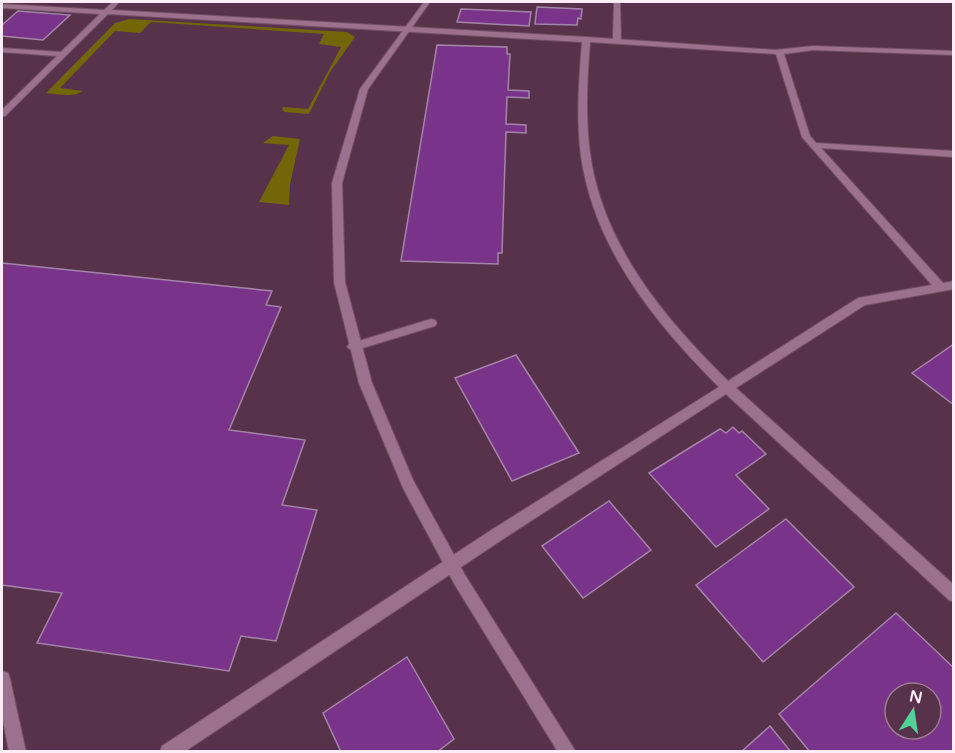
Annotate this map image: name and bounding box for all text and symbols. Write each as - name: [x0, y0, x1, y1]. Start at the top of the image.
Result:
- north arrow: [883, 681, 943, 741]
- text: N: [908, 686, 924, 708]

